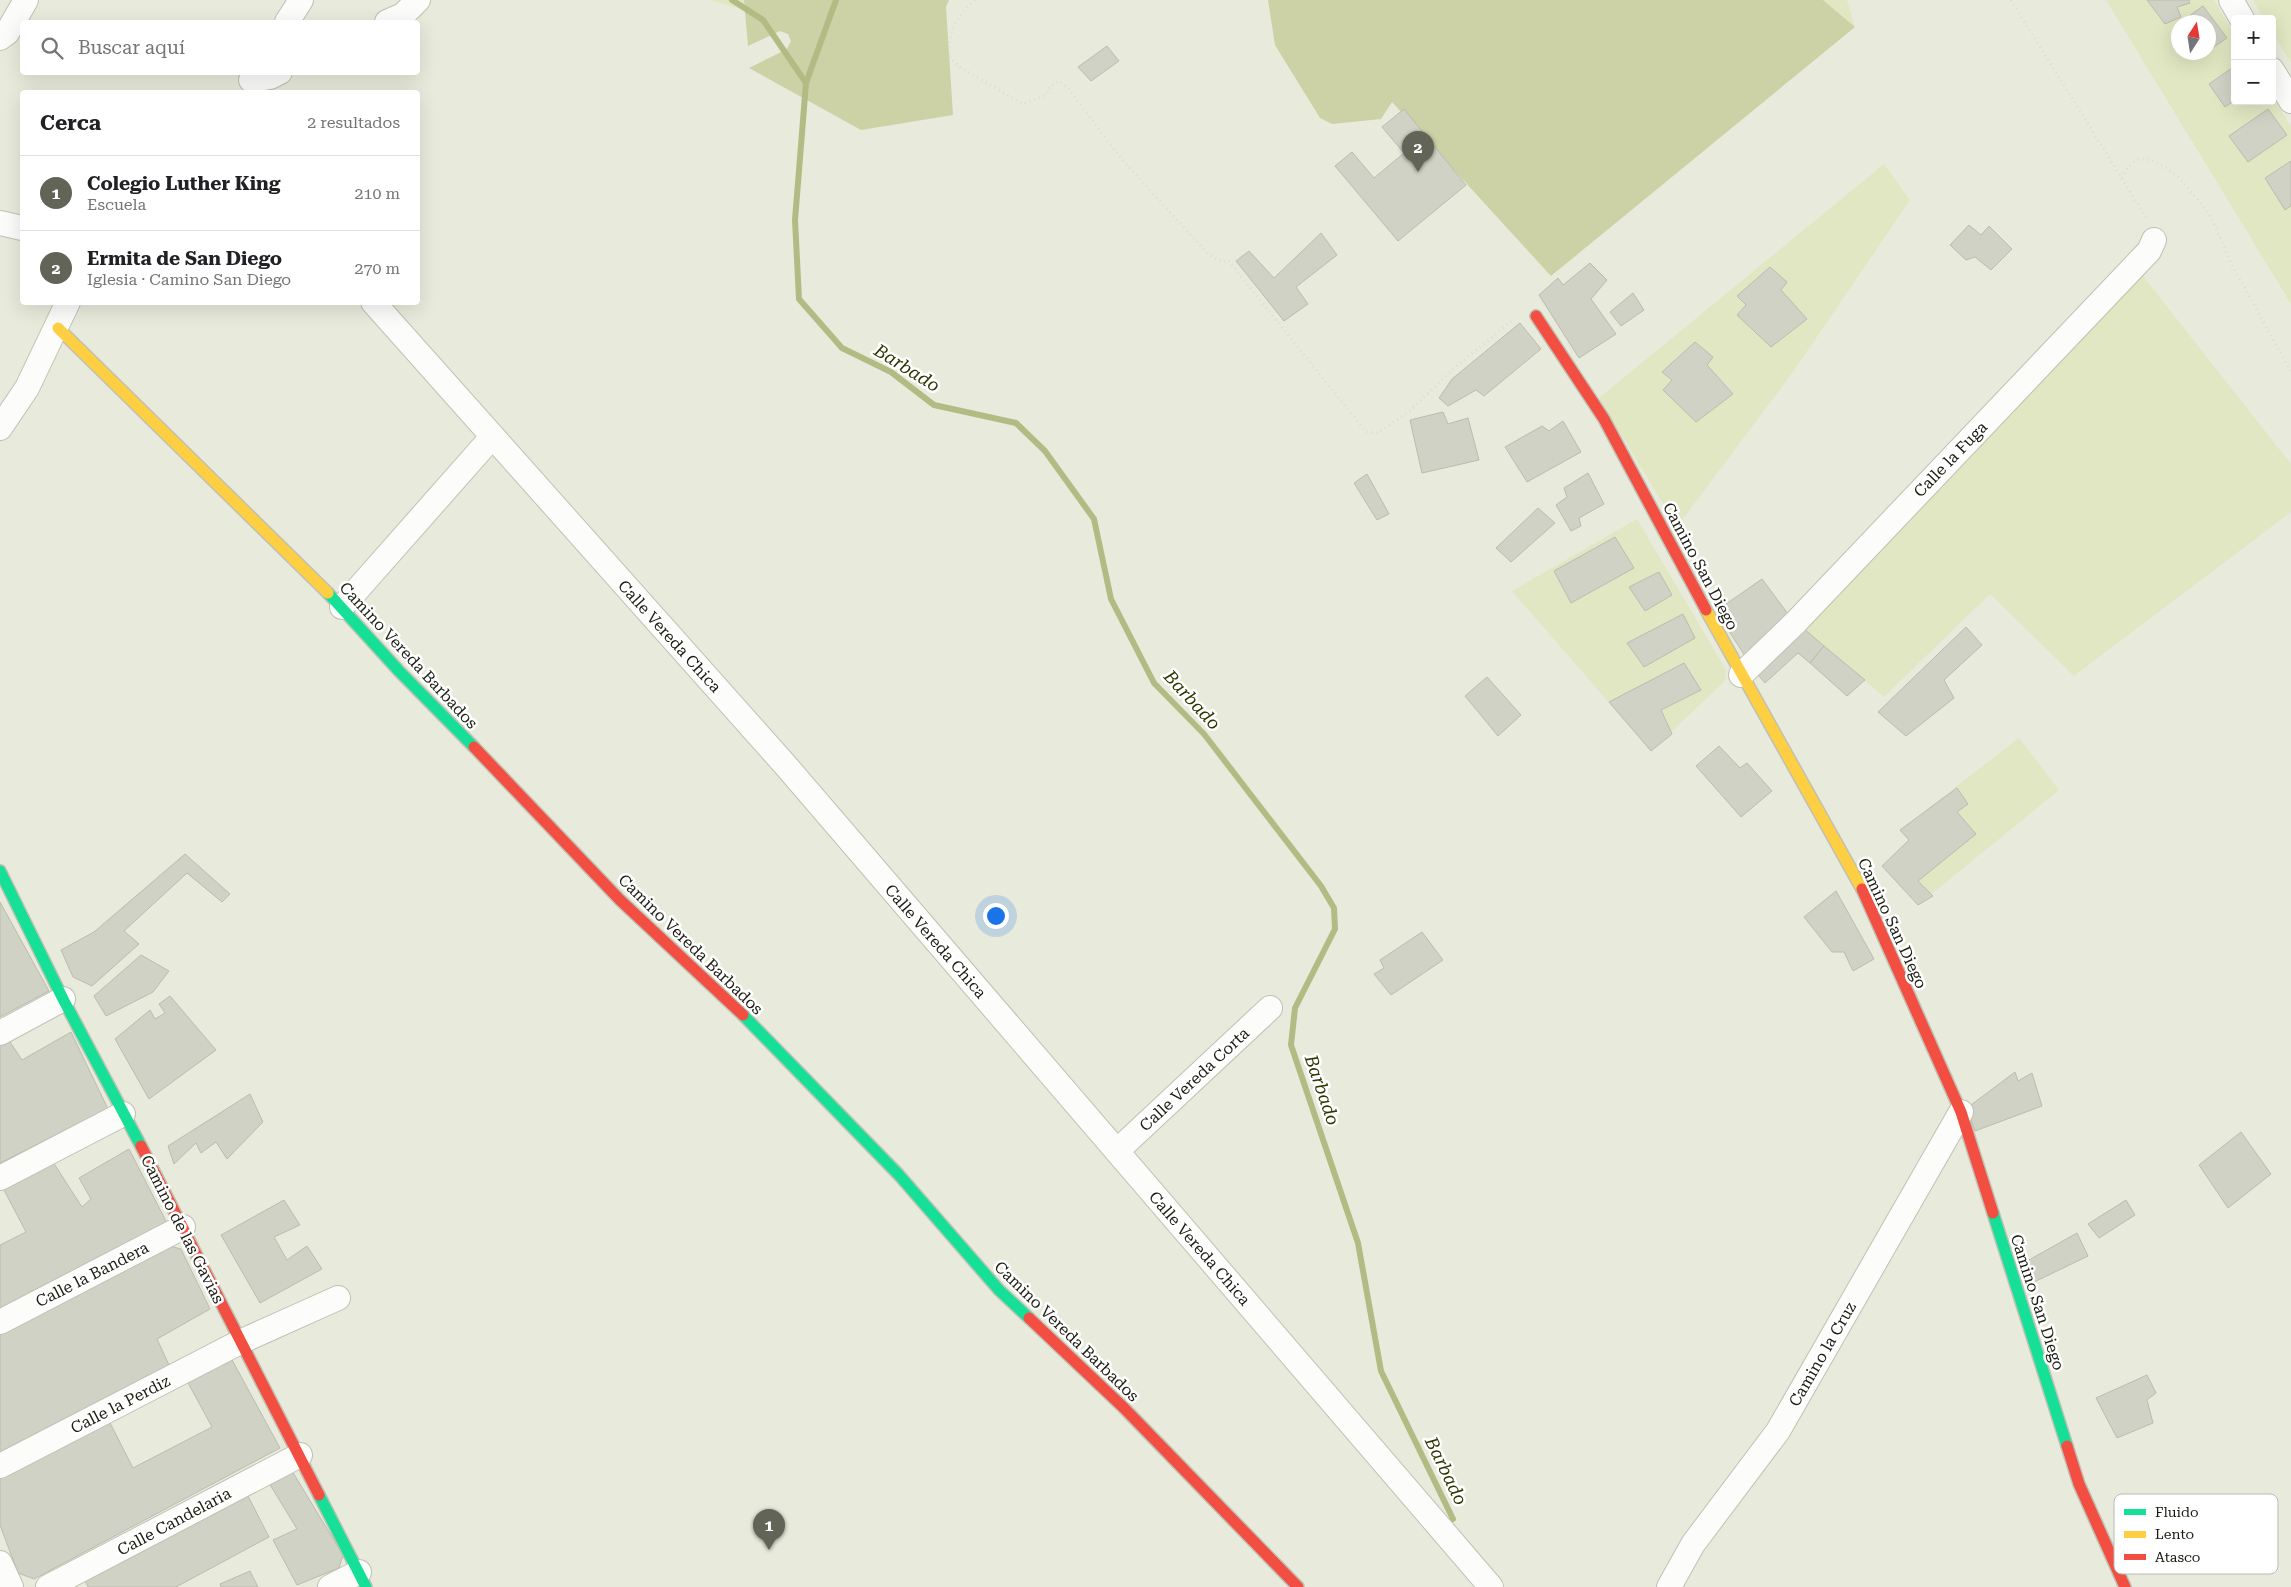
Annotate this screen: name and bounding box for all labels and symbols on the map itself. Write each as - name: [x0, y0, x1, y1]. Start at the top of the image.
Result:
- north arrow: [2171, 15, 2216, 60]
- pin: 2: [1402, 131, 1434, 172]
- water label: Barbado: [870, 339, 944, 396]
- street label: Calle la Fuga: [1910, 417, 1991, 501]
- street label: Camino San Diego: [1659, 499, 1742, 633]
- street label: Calle Vereda Chica: [614, 576, 725, 697]
- street label: Camino Vereda Barbados: [336, 578, 482, 733]
- water label: Barbado: [1159, 665, 1225, 734]
- street label: Camino San Diego: [1854, 855, 1931, 992]
- street label: Camino Vereda Barbados: [614, 870, 767, 1019]
- street label: Calle Vereda Chica: [881, 880, 990, 1002]
- your location: [983, 903, 1009, 929]
- street label: Calle Vereda Corta: [1136, 1023, 1253, 1135]
- water label: Barbado: [1300, 1051, 1344, 1128]
- street label: Camino de las Gavias: [137, 1152, 228, 1307]
- street label: Calle Vereda Chica: [1145, 1187, 1254, 1309]
- street label: Camino San Diego: [2007, 1232, 2069, 1373]
- street label: Calle la Bandera: [33, 1238, 152, 1311]
- street label: Camino Vereda Barbados: [990, 1257, 1143, 1406]
- street label: Camino la Cruz: [1785, 1298, 1860, 1410]
- street label: Calle la Perdiz: [68, 1371, 173, 1438]
- water label: Barbado: [1421, 1432, 1472, 1508]
- street label: Calle Candelaria: [114, 1483, 235, 1559]
- legend: [2114, 1494, 2278, 1574]
- text: Fluido: [2155, 1504, 2199, 1520]
- pin: 1: [753, 1509, 785, 1550]
- text: Lento: [2155, 1526, 2194, 1542]
- text: Atasco: [2155, 1549, 2200, 1565]

